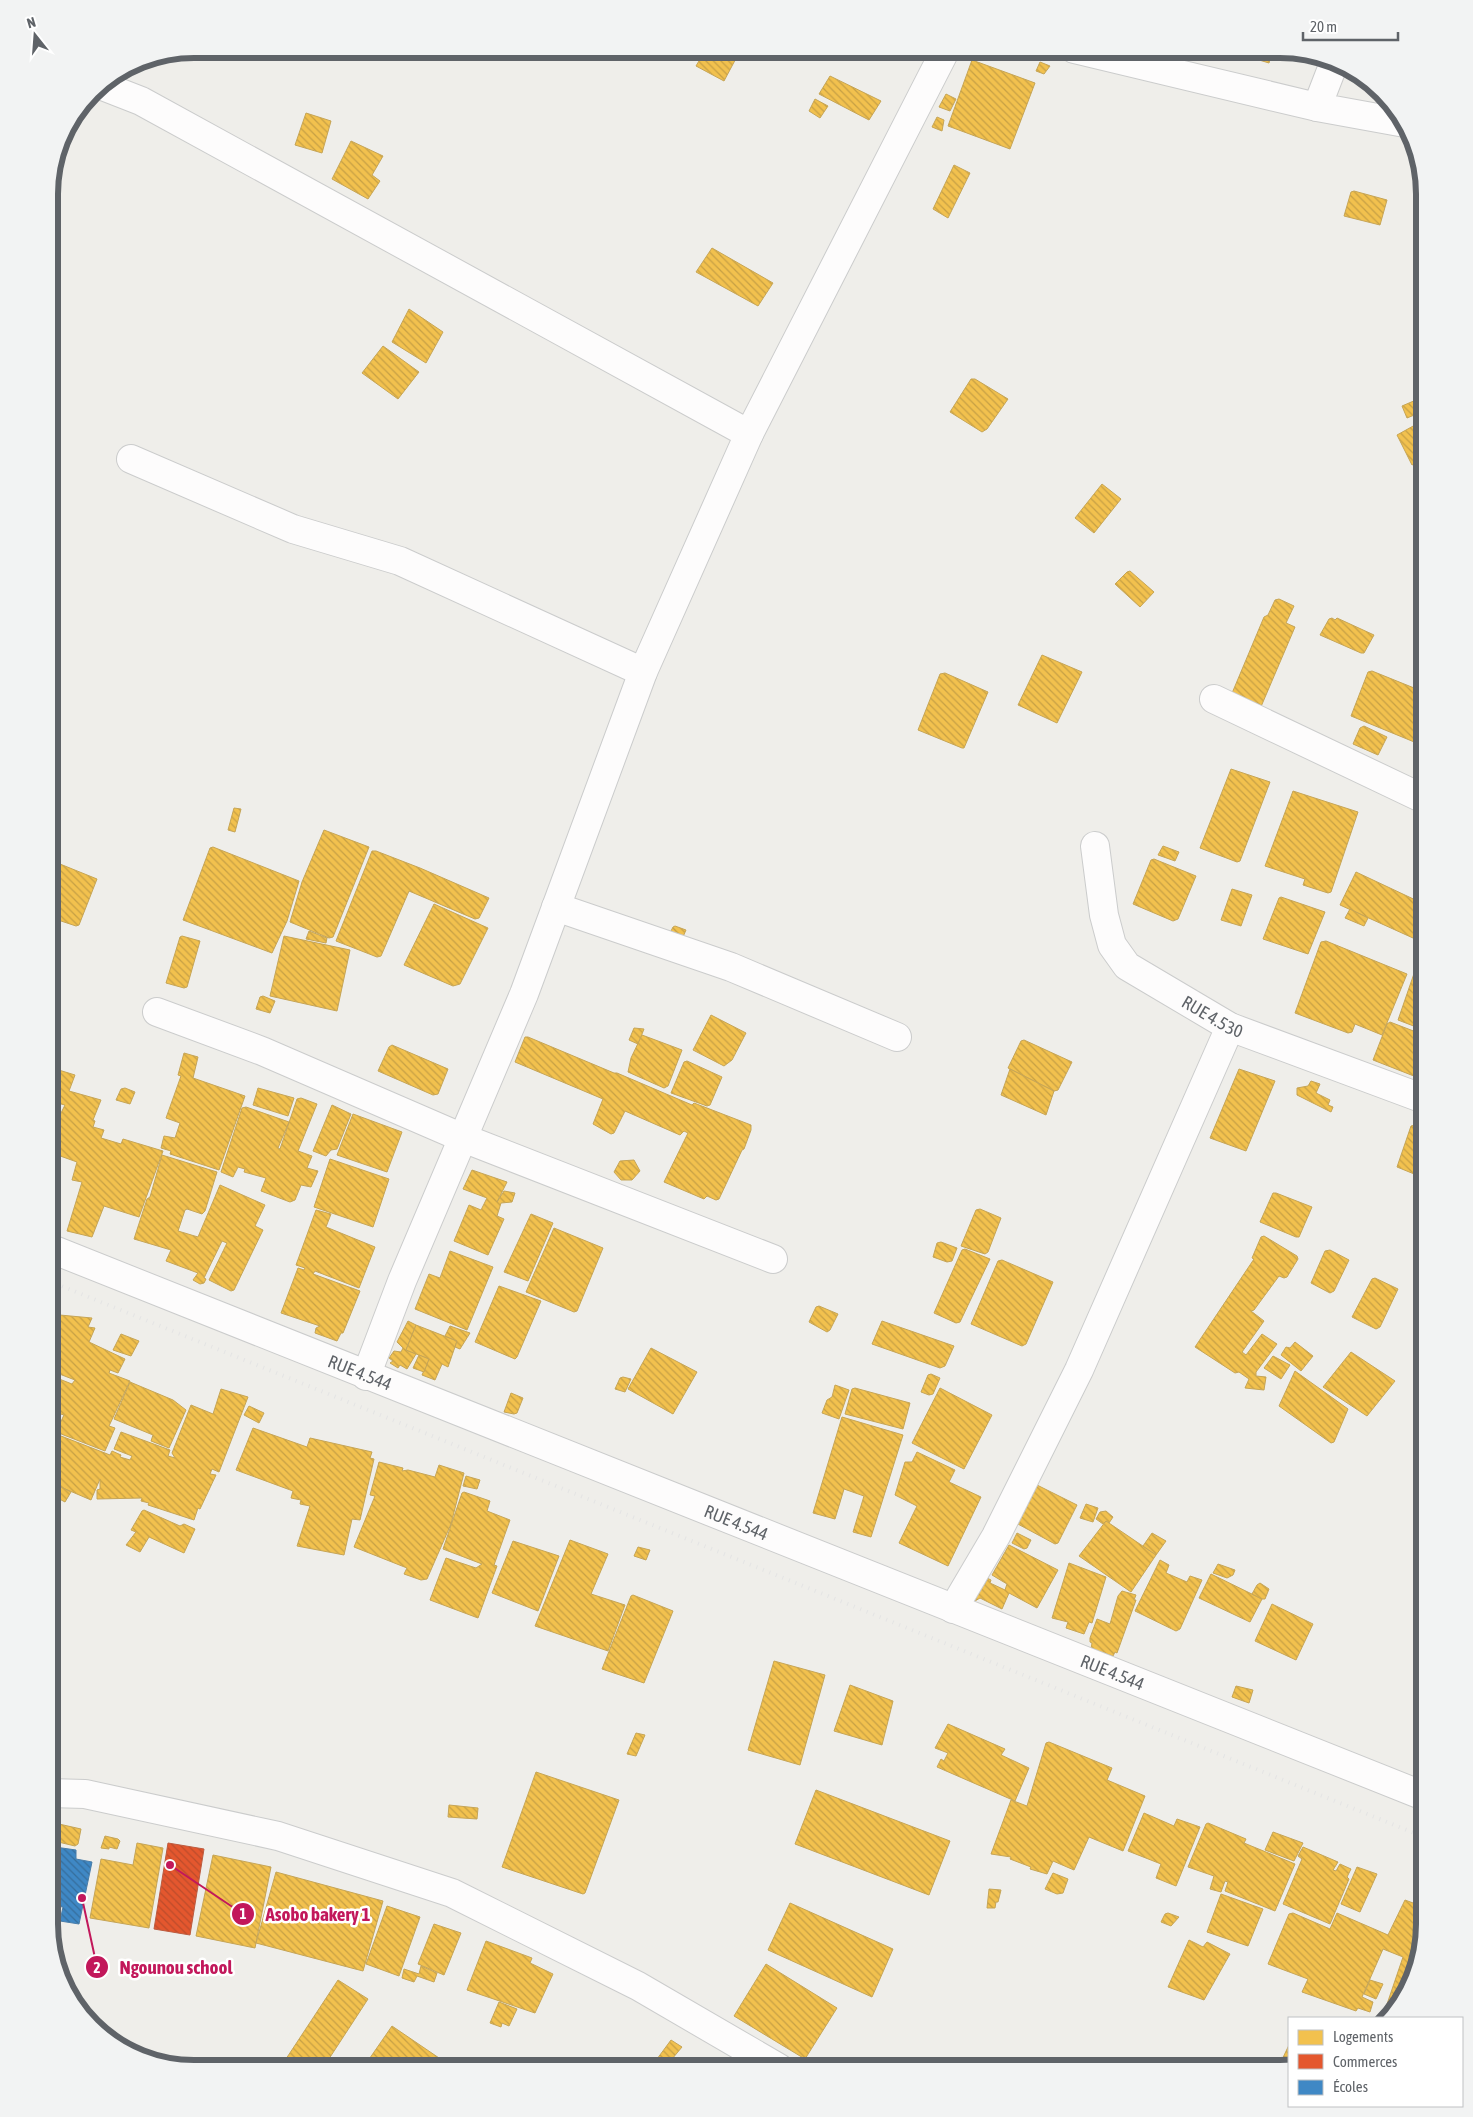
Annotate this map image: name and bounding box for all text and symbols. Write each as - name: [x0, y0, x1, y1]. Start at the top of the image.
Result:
- north arrow: [10, 10, 60, 60]
- scale bar: [1303, 10, 1398, 42]
- text: N: [25, 14, 37, 31]
- text: 20 m: [1310, 18, 1337, 35]
- street label: RUE 4.530: [1179, 991, 1246, 1041]
- street label: RUE 4.544: [325, 1350, 395, 1394]
- street label: RUE 4.544: [701, 1500, 771, 1544]
- street label: RUE 4.544: [1078, 1650, 1148, 1694]
- callout: Asobo bakery 1: [230, 1897, 380, 1931]
- text: Asobo bakery 1: [265, 1903, 371, 1925]
- text: 1: [239, 1905, 247, 1922]
- callout: Ngounou school: [85, 1950, 243, 1984]
- text: Ngounou school: [120, 1956, 233, 1978]
- text: 2: [93, 1959, 101, 1976]
- legend: [1288, 2017, 1463, 2107]
- text: Logements: [1333, 2028, 1393, 2045]
- text: Commerces: [1333, 2053, 1397, 2070]
- text: Écoles: [1333, 2078, 1368, 2095]

